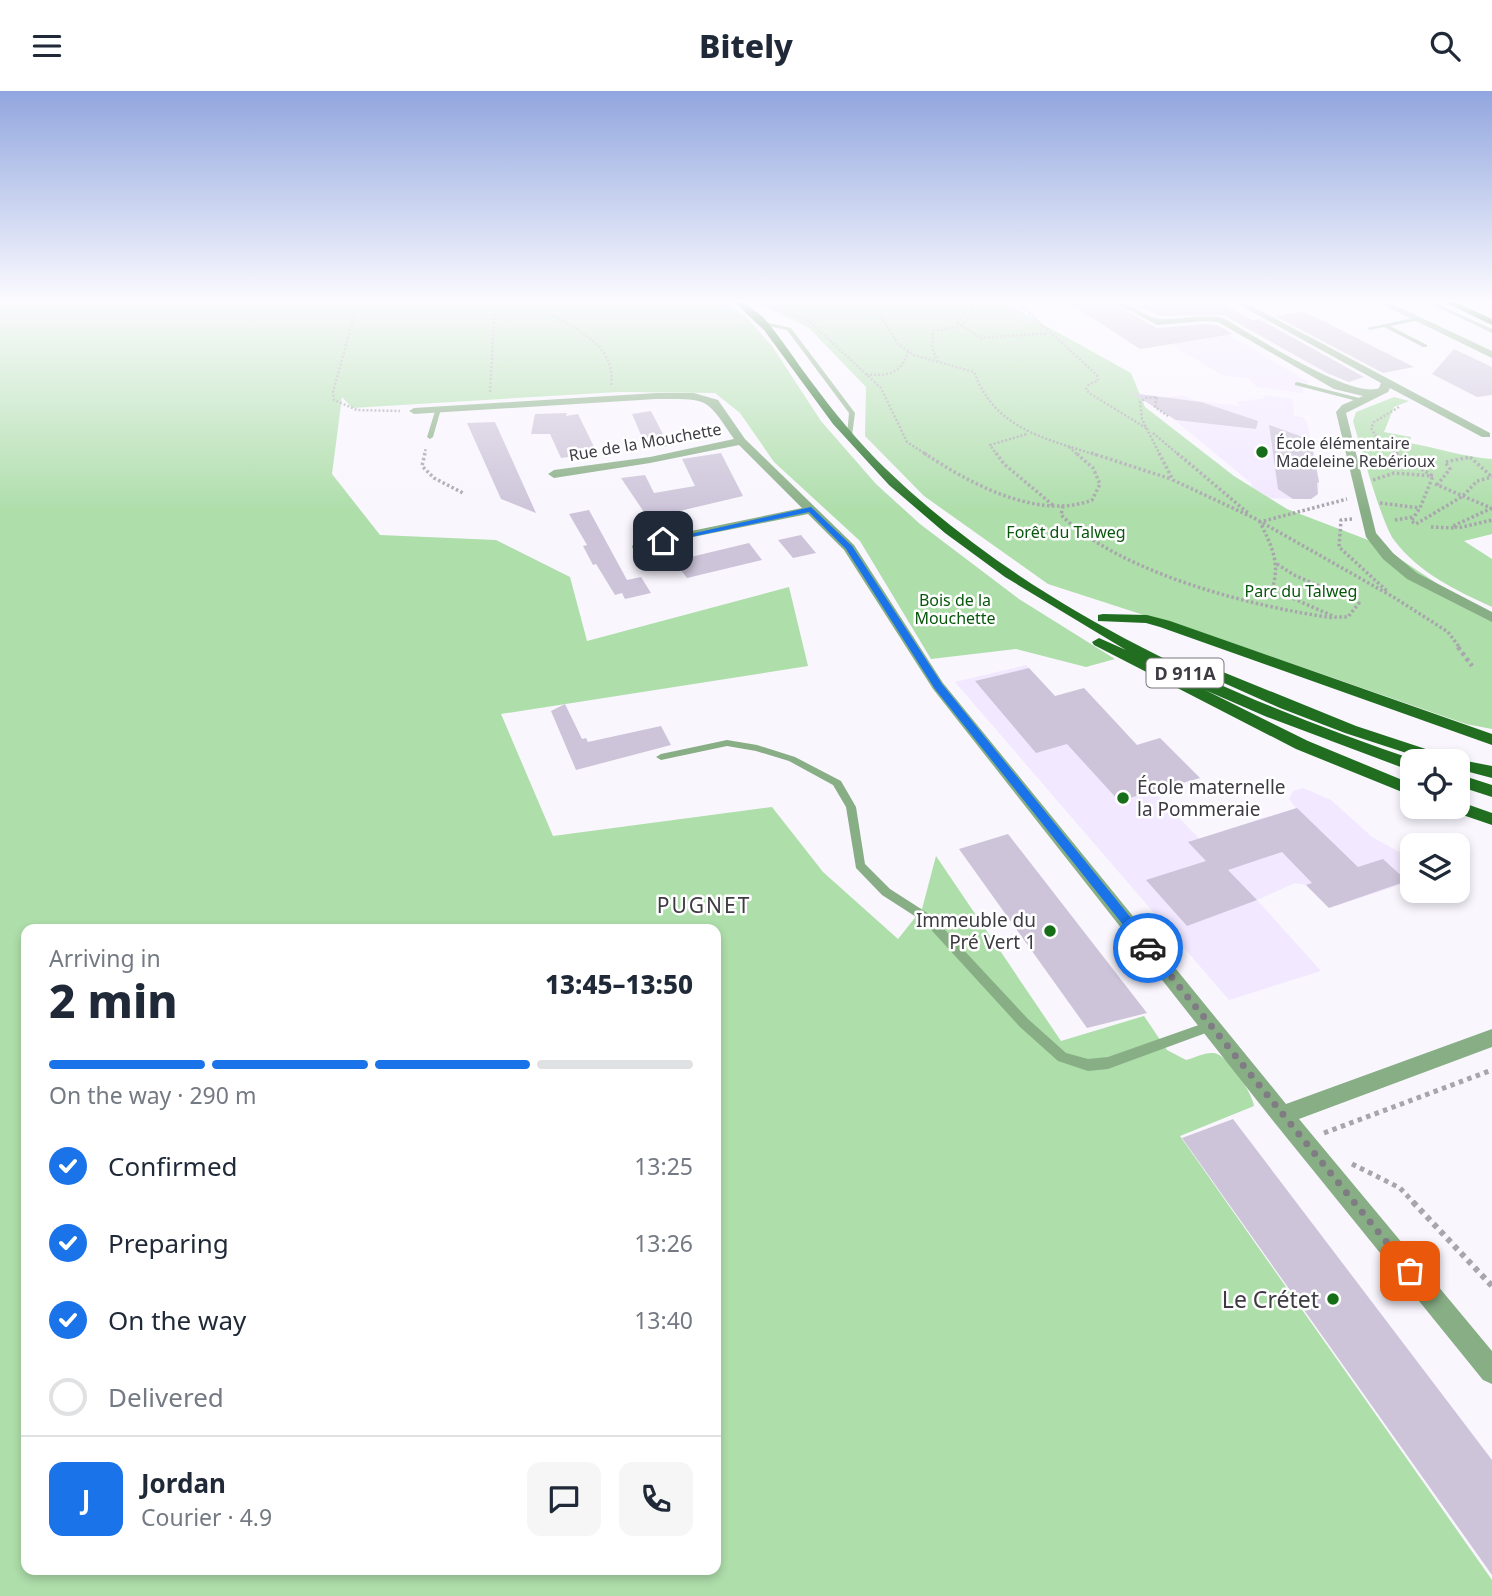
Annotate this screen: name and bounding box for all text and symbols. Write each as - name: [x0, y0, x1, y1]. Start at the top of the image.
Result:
- text: Bitely: [699, 24, 793, 67]
- icon: menu: [28, 27, 66, 65]
- icon: search: [1426, 27, 1464, 65]
- street label: Rue de la Mouchette: [567, 418, 723, 466]
- place label: École élémentaire Madeleine Rebérioux: [1276, 432, 1436, 472]
- marker: École élémentaire Madeleine Rebérioux: [1254, 444, 1270, 460]
- pin: [633, 511, 693, 571]
- park label: Forêt du Talweg: [1006, 521, 1126, 543]
- icon: home: [644, 522, 682, 560]
- park label: Parc du Talweg: [1245, 580, 1357, 602]
- park label: Bois de la Mouchette: [914, 589, 996, 629]
- road number: D 911A: [1146, 659, 1224, 687]
- map controls: [1400, 749, 1470, 903]
- button: locate: [1400, 749, 1470, 819]
- place label: École maternelle la Pommeraie: [1137, 774, 1286, 822]
- marker: École maternelle la Pommeraie: [1115, 790, 1131, 806]
- button: layers: [1400, 833, 1470, 903]
- district label: PUGNET: [657, 891, 751, 919]
- place label: Immeuble du Pré Vert 1: [916, 907, 1036, 955]
- courier: [1113, 913, 1183, 983]
- marker: Immeuble du Pré Vert 1: [1042, 923, 1058, 939]
- icon: car: [1129, 929, 1167, 967]
- text: Arriving in: [49, 942, 161, 974]
- text: 13:45–13:50: [545, 966, 693, 1002]
- text: 2 min: [49, 969, 178, 1031]
- text: On the way · 290 m: [49, 1079, 256, 1111]
- icon: check: [49, 1147, 87, 1185]
- text: Confirmed: [108, 1148, 238, 1184]
- text: 13:25: [634, 1150, 693, 1182]
- icon: check: [49, 1224, 87, 1262]
- text: Preparing: [108, 1225, 229, 1261]
- text: 13:26: [634, 1227, 693, 1259]
- pin: [1380, 1241, 1440, 1301]
- icon: bag: [1391, 1252, 1429, 1290]
- place label: Le Crétet: [1222, 1283, 1319, 1315]
- marker: Le Crétet: [1325, 1291, 1341, 1307]
- icon: check: [49, 1301, 87, 1339]
- text: On the way: [108, 1302, 246, 1338]
- text: 13:40: [634, 1304, 693, 1336]
- text: Delivered: [108, 1379, 224, 1415]
- button: chat: [527, 1462, 601, 1536]
- button: phone: [619, 1462, 693, 1536]
- text: Jordan: [141, 1465, 226, 1501]
- text: J: [82, 1481, 90, 1517]
- text: Courier · 4.9: [141, 1501, 272, 1533]

